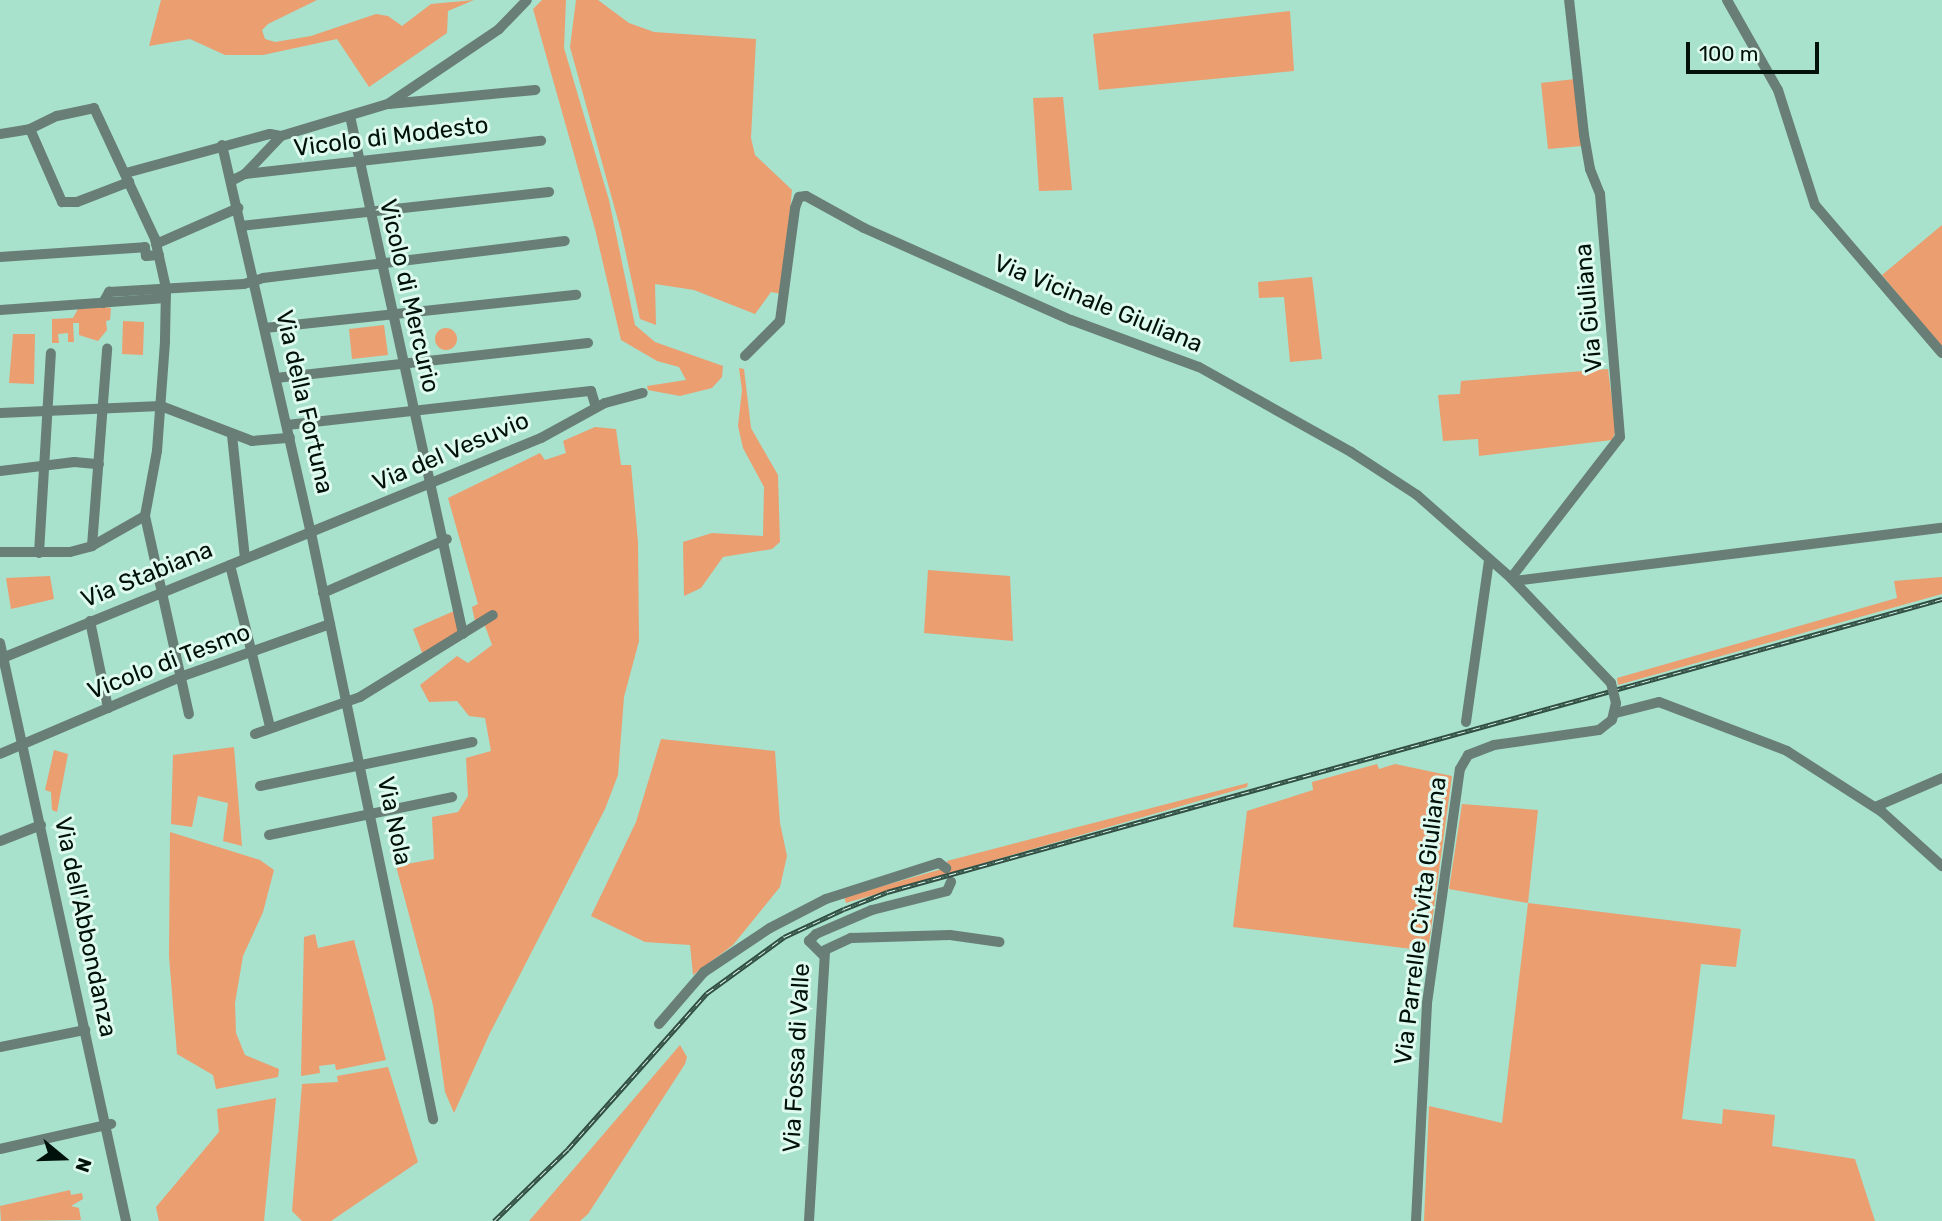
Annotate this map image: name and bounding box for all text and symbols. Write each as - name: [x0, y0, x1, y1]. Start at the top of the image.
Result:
- scale bar: [1690, 28, 1823, 72]
- text: 100 m: [1699, 41, 1758, 66]
- street label: Vicolo di Modesto: [292, 111, 490, 163]
- street label: Vicolo di Mercurio: [373, 196, 445, 396]
- street label: Via Giuliana: [1569, 242, 1609, 374]
- street label: Via Vicinale Giuliana: [989, 249, 1207, 359]
- street label: Via della Fortuna: [269, 307, 339, 497]
- street label: Via del Vesuvio: [368, 406, 534, 498]
- street label: Via Stabiana: [77, 536, 217, 614]
- street label: Vicolo di Tesmo: [83, 618, 255, 706]
- street label: Via Nola: [371, 774, 417, 868]
- street label: Via Parrelle Civita Giuliana: [1389, 775, 1453, 1067]
- street label: Via dell'Abbondanza: [48, 814, 122, 1040]
- street label: Via Fossa di Valle: [778, 962, 816, 1154]
- north arrow: [28, 1123, 98, 1193]
- text: N: [70, 1155, 96, 1175]

